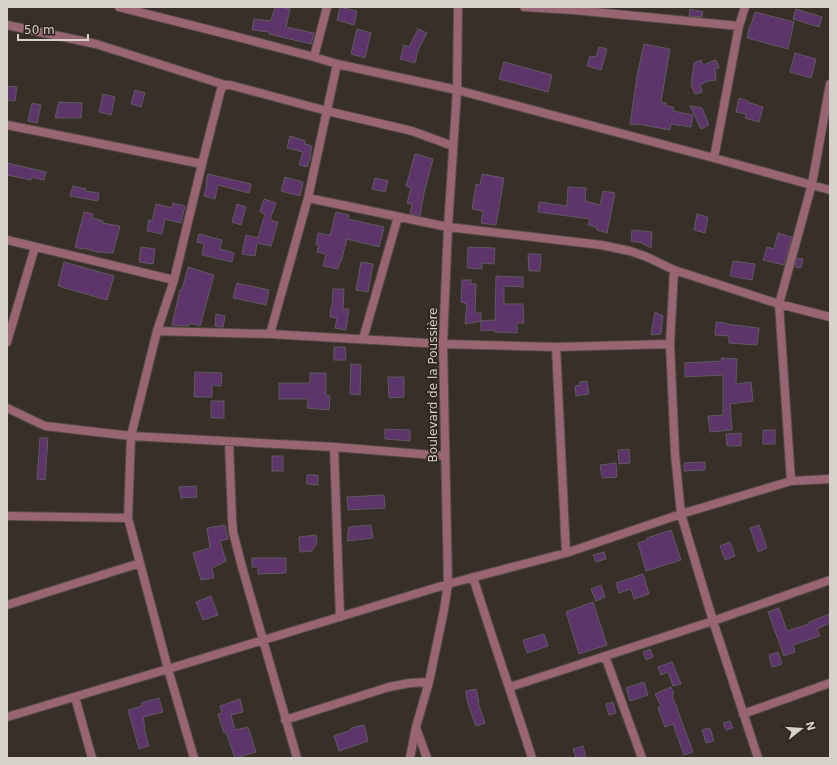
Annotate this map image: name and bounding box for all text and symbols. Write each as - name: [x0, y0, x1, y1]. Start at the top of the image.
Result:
- scale bar: [18, 16, 88, 42]
- text: 50 m: [24, 23, 55, 37]
- street label: Boulevard de la Poussière: [426, 308, 440, 462]
- north arrow: [781, 709, 821, 749]
- text: N: [803, 720, 818, 733]

